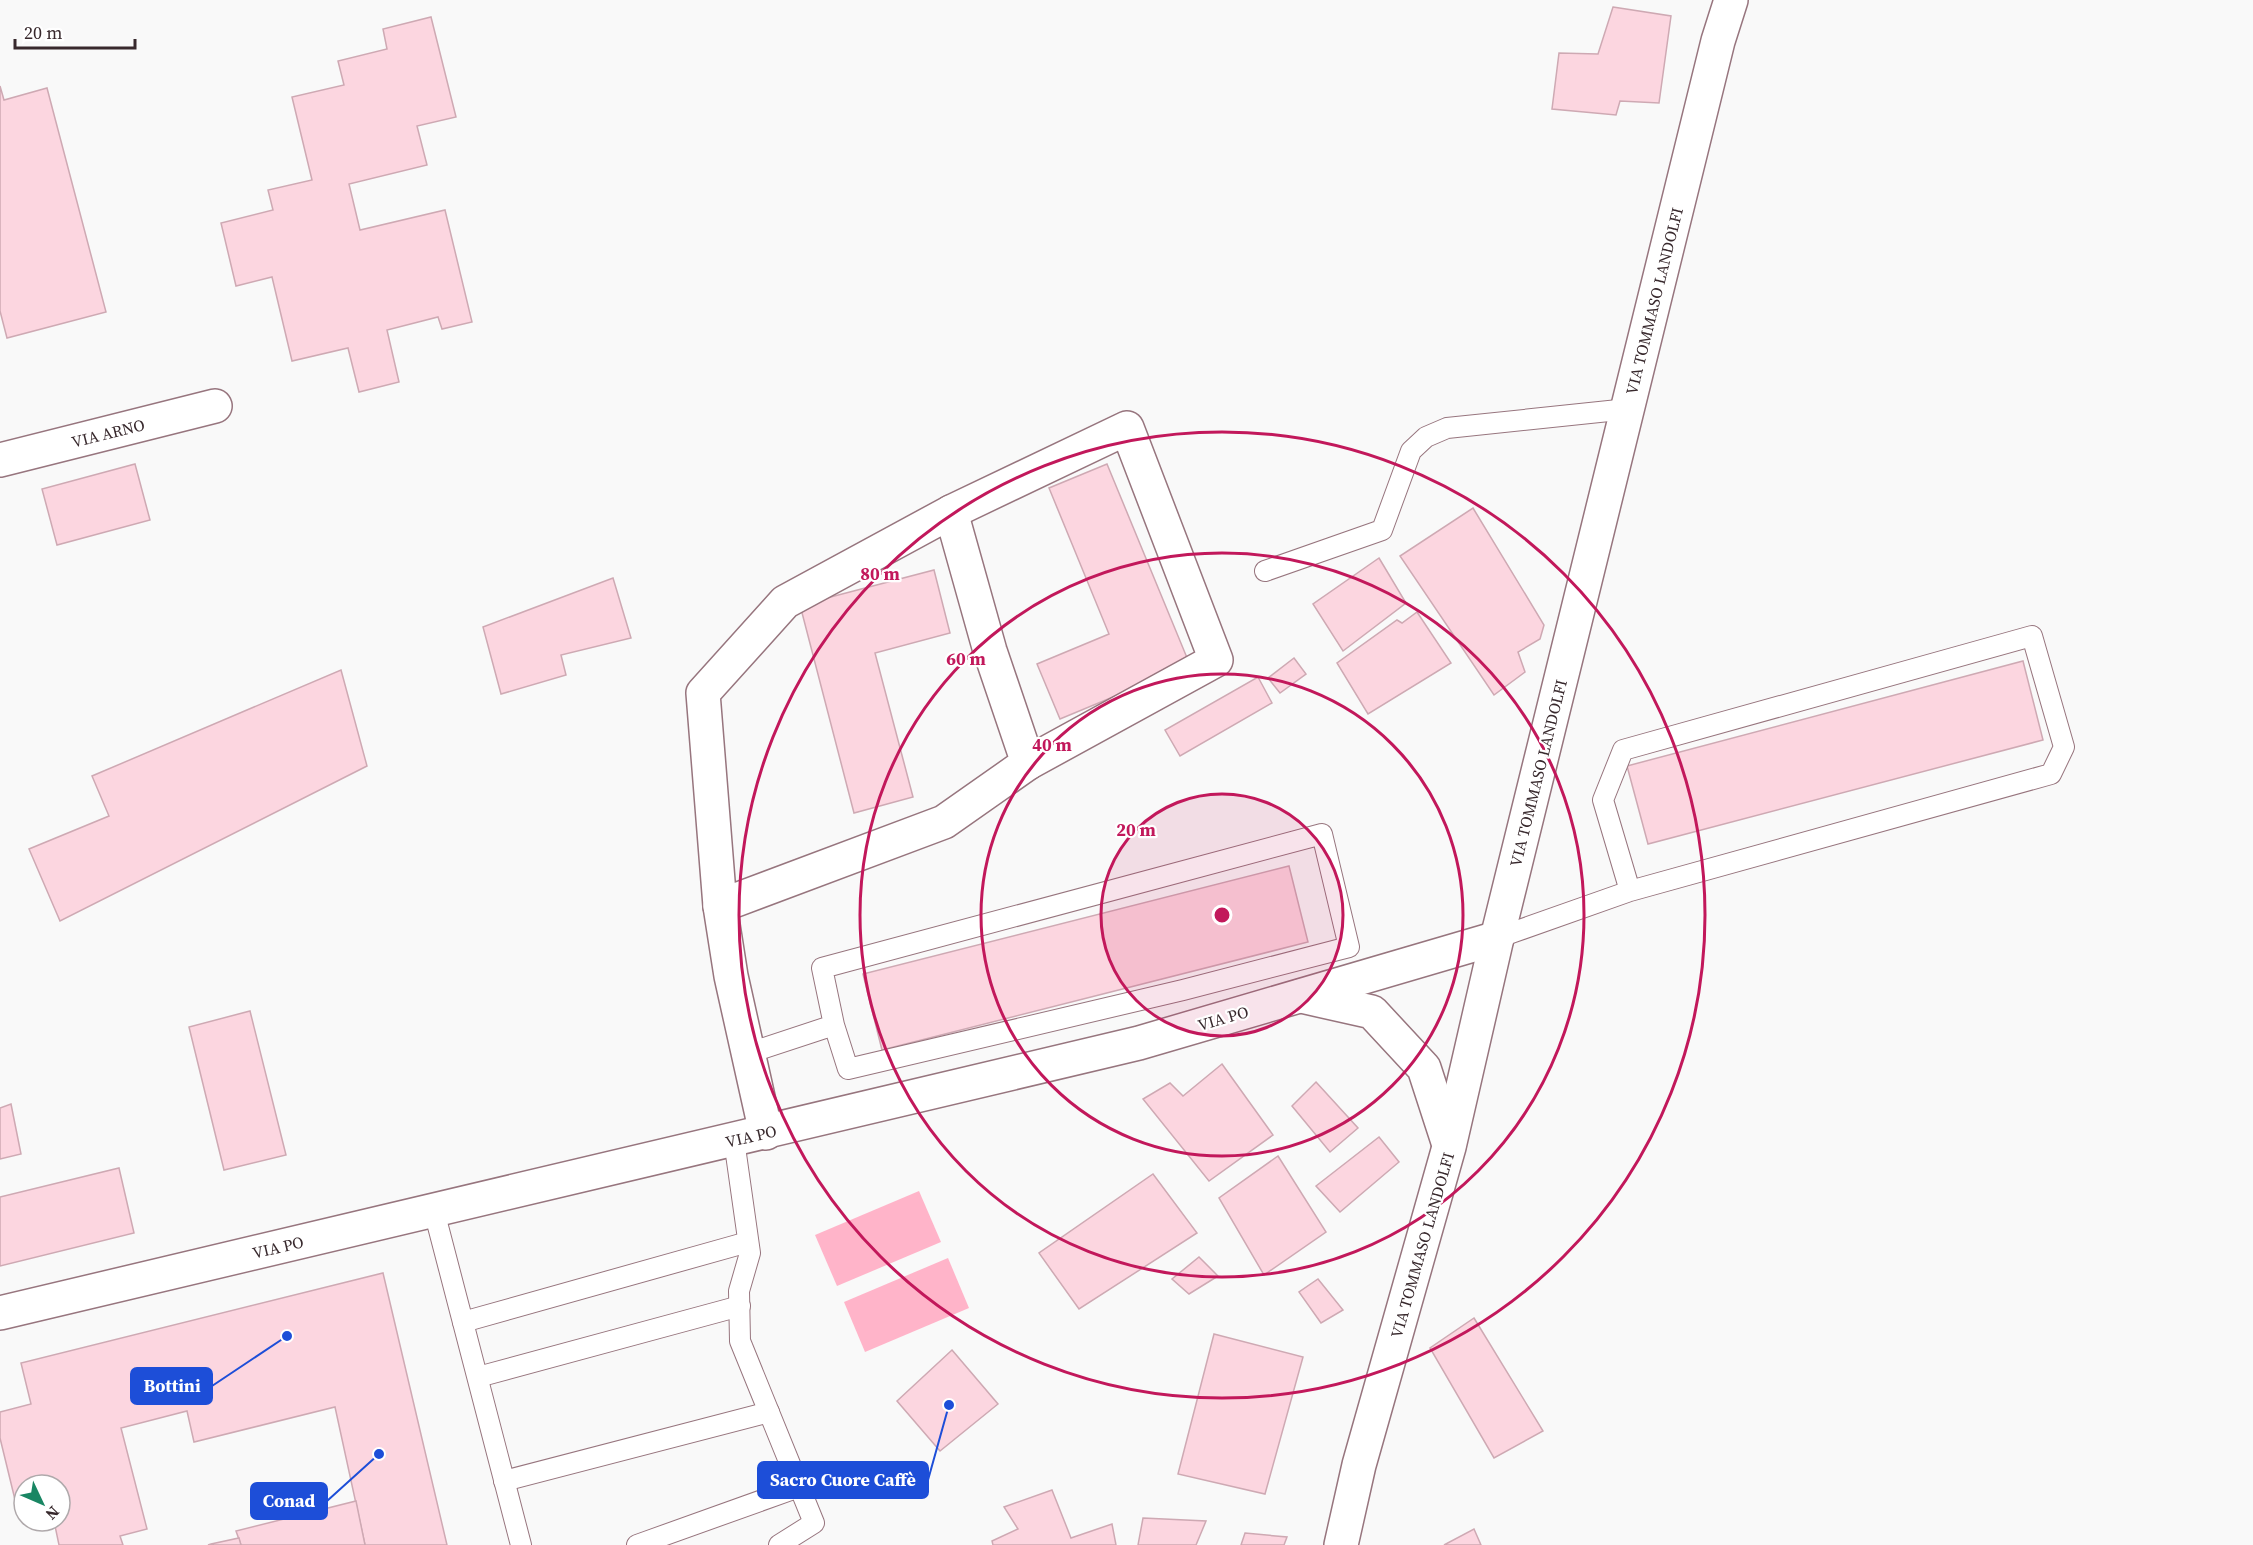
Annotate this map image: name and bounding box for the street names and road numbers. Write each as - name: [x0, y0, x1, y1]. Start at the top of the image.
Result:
- street label: VIA TOMMASO LANDOLFI: [1620, 205, 1688, 397]
- street label: VIA ARNO: [69, 413, 147, 453]
- street label: VIA TOMMASO LANDOLFI: [1504, 677, 1572, 869]
- street label: VIA PO: [1195, 1000, 1251, 1036]
- street label: VIA PO: [723, 1119, 779, 1153]
- street label: VIA TOMMASO LANDOLFI: [1385, 1149, 1459, 1340]
- street label: VIA PO: [250, 1230, 306, 1264]

